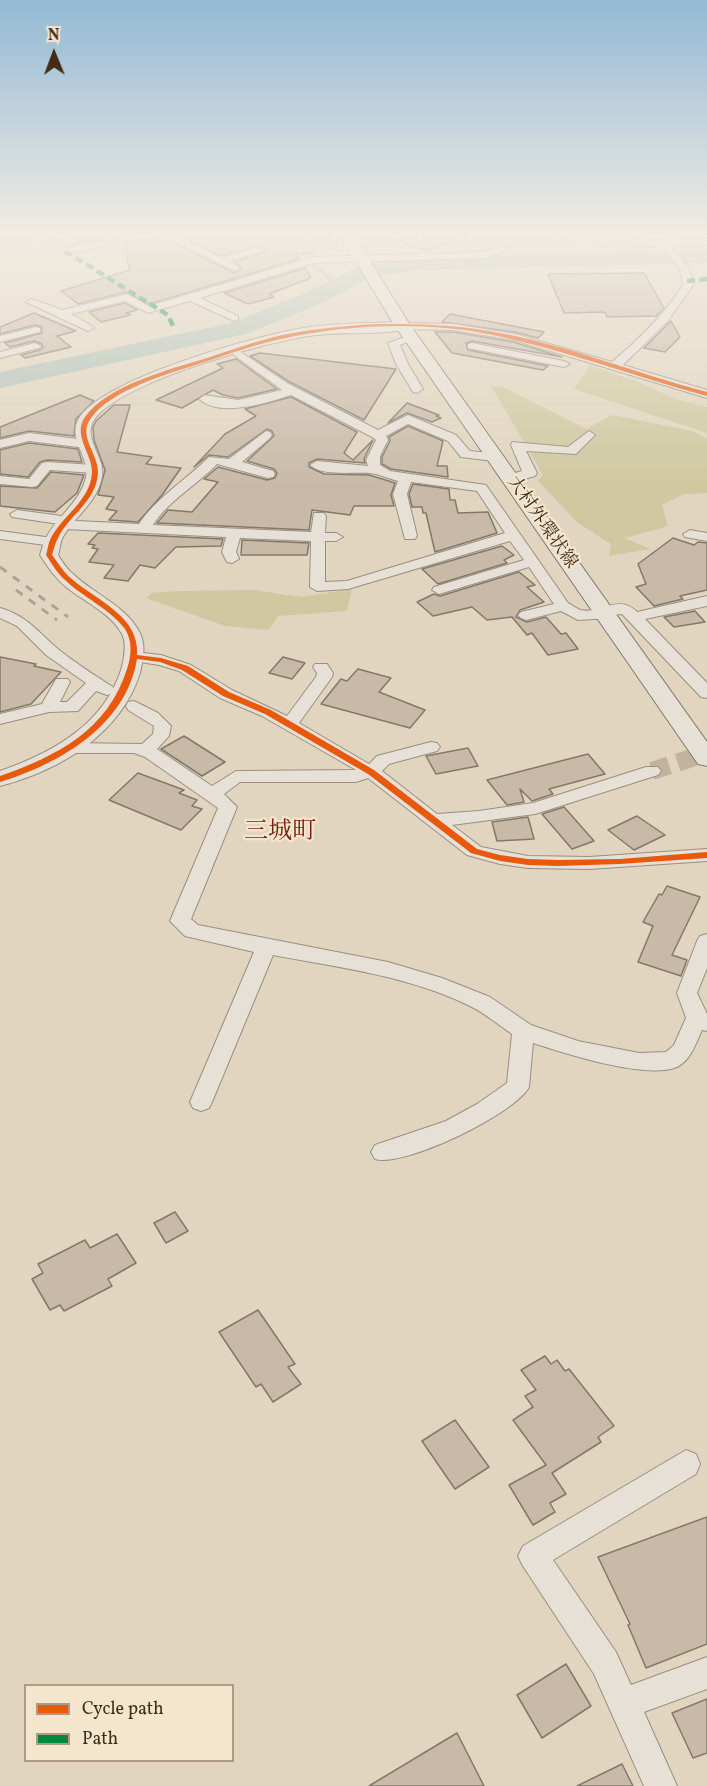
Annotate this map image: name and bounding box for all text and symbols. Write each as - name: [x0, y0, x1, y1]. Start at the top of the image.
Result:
- north arrow: [24, 24, 84, 84]
- text: N: [48, 25, 60, 47]
- street label: 大村外環状線: [501, 473, 581, 573]
- district label: 三城町: [244, 820, 316, 848]
- legend: [24, 1684, 234, 1762]
- text: Cycle path: [82, 1697, 164, 1722]
- text: Path: [82, 1727, 118, 1752]

